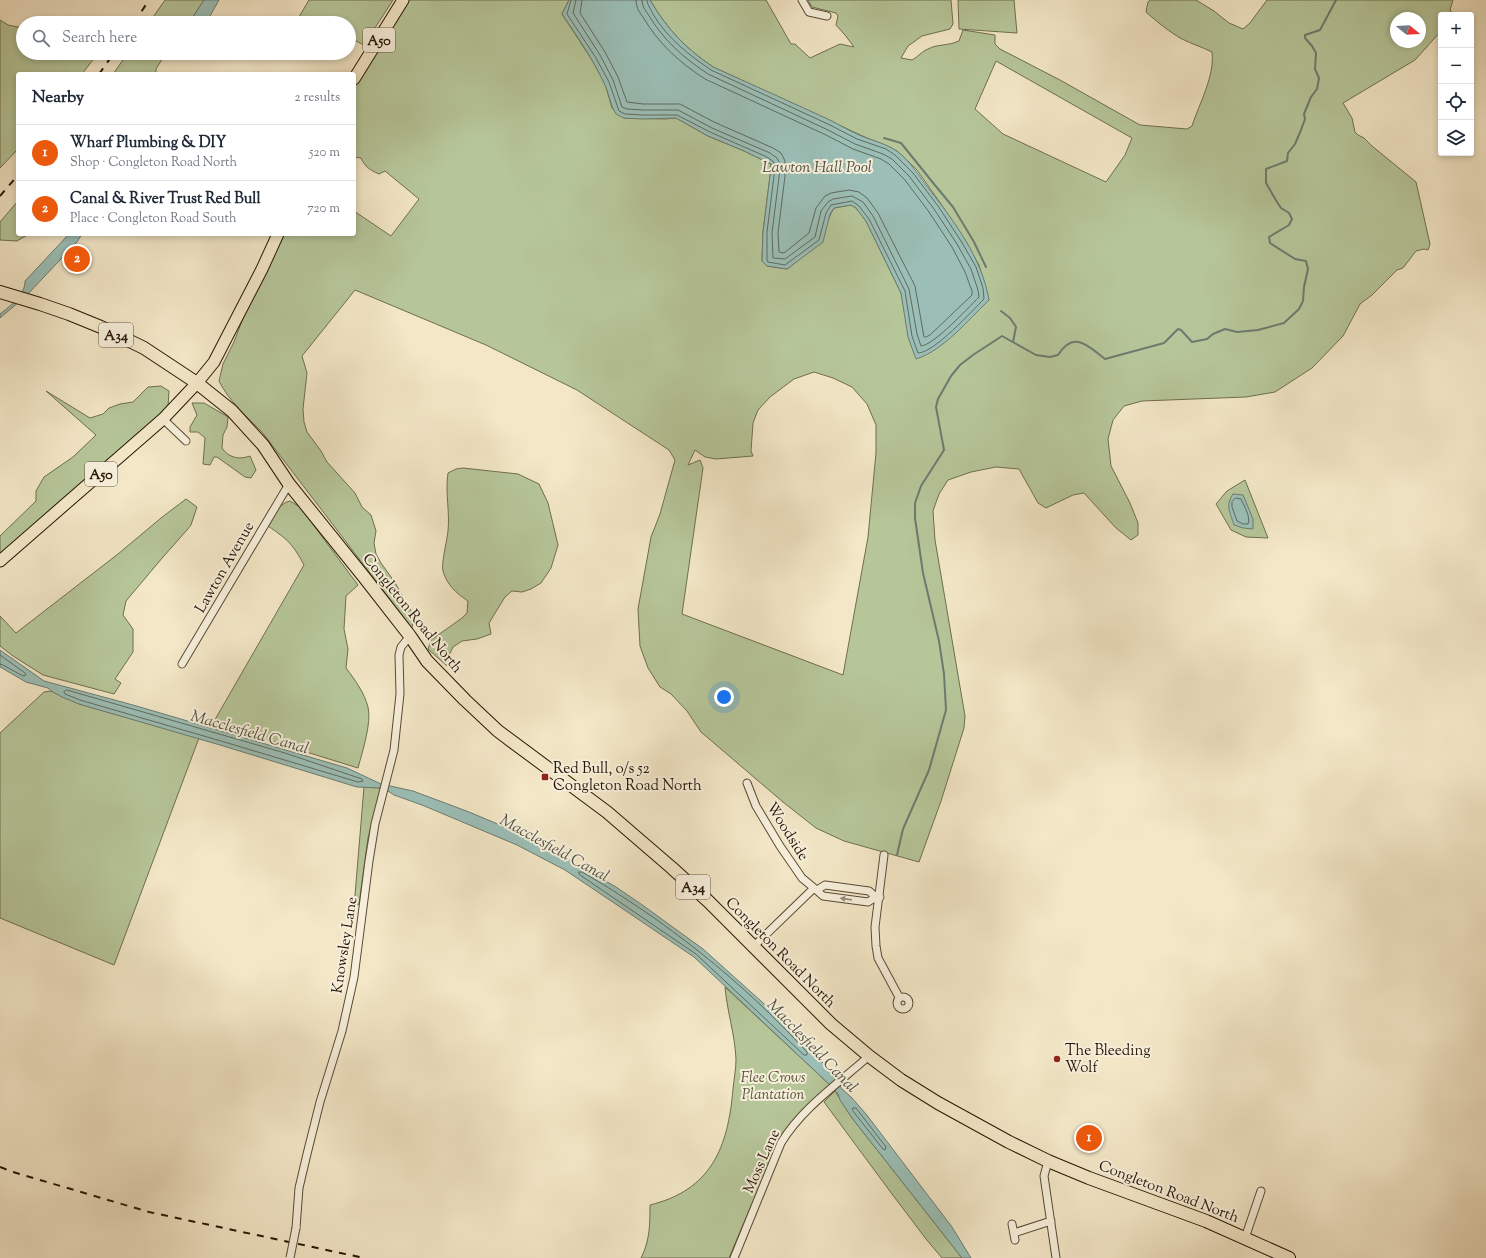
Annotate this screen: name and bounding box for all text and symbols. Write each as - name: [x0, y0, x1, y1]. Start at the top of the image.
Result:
- north arrow: [1390, 12, 1426, 48]
- map controls: [1438, 12, 1474, 156]
- button: +: [1438, 12, 1474, 48]
- search box: [16, 16, 356, 60]
- icon: search: [30, 27, 52, 49]
- text: Search here: [62, 28, 137, 49]
- road number: A50: [363, 28, 395, 52]
- button: −: [1438, 48, 1474, 84]
- button: locate: [1438, 84, 1474, 120]
- text: Nearby: [32, 86, 84, 110]
- text: 2 results: [295, 89, 340, 107]
- button: layers: [1438, 120, 1474, 156]
- text: Wharf Plumbing & DIY: [70, 133, 226, 154]
- text: 1: [43, 144, 47, 162]
- text: 520 m: [309, 144, 340, 162]
- text: Shop · Congleton Road North: [70, 154, 237, 172]
- water label: Lawton Hall Pool: [762, 157, 872, 180]
- text: Canal & River Trust Red Bull: [70, 189, 261, 210]
- text: 2: [42, 200, 48, 218]
- text: 720 m: [307, 200, 340, 218]
- text: Place · Congleton Road South: [70, 210, 237, 228]
- pin: 2: [64, 244, 90, 274]
- road number: A34: [99, 323, 133, 347]
- road number: A50: [85, 462, 117, 486]
- street label: Lawton Avenue: [191, 518, 260, 617]
- street label: Congleton Road North: [357, 550, 467, 678]
- your location: [714, 687, 734, 707]
- water label: Macclesfield Canal: [187, 706, 311, 761]
- place label: Red Bull, o/s 52 Congleton Road North: [553, 759, 702, 797]
- marker: Red Bull, o/s 52 Congleton Road North: [540, 772, 550, 782]
- street label: Woodside: [760, 798, 813, 865]
- water label: Macclesfield Canal: [495, 810, 613, 889]
- road number: A34: [676, 875, 710, 899]
- street label: Congleton Road North: [720, 893, 840, 1013]
- street label: Knowsley Lane: [327, 895, 363, 995]
- one-way arrow: [840, 896, 852, 902]
- water label: Macclesfield Canal: [760, 995, 862, 1099]
- place label: The Bleeding Wolf: [1065, 1041, 1151, 1079]
- marker: The Bleeding Wolf: [1052, 1054, 1062, 1064]
- park label: Flee Crows Plantation: [740, 1068, 806, 1106]
- pin: 1: [1076, 1123, 1102, 1153]
- street label: Moss Lane: [739, 1126, 786, 1197]
- street label: Congleton Road North: [1095, 1156, 1242, 1229]

